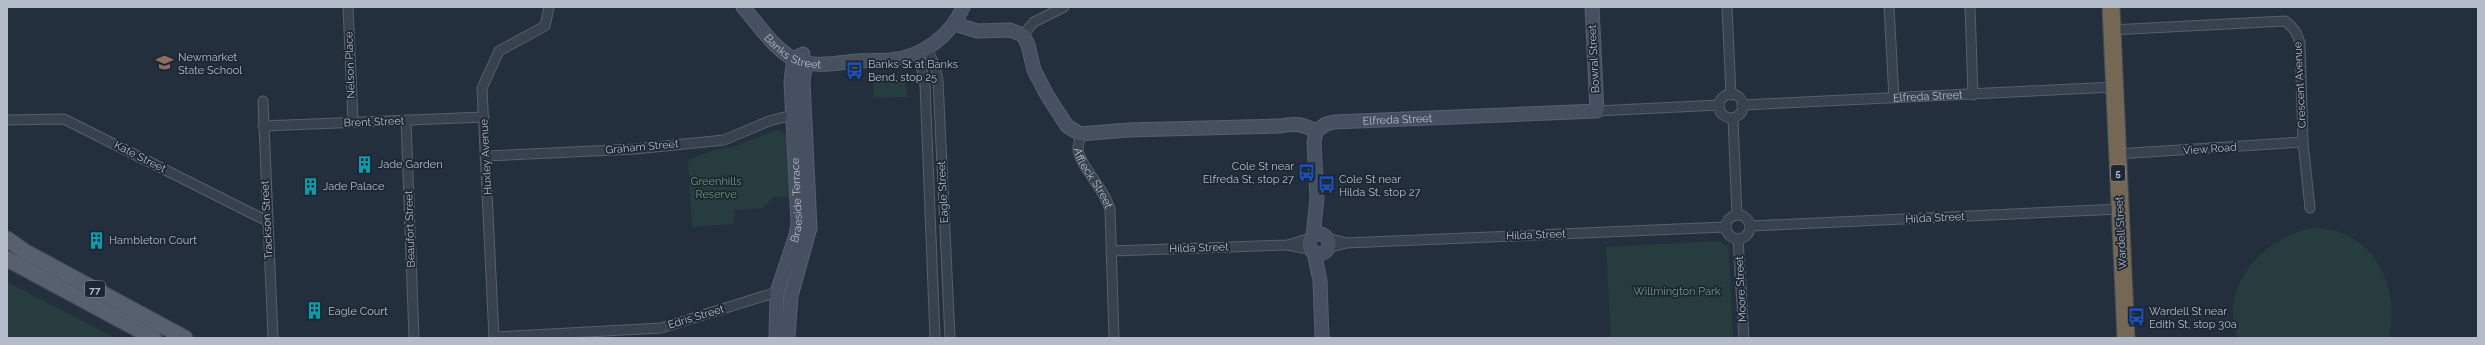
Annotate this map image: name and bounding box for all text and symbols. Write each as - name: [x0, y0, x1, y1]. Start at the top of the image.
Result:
- street label: Bowral Street: [1586, 24, 1602, 93]
- street label: Nelson Place: [342, 31, 358, 99]
- street label: Banks Street: [762, 31, 822, 71]
- street label: Crescent Avenue: [2291, 41, 2309, 129]
- place label: Newmarket State School: [178, 51, 242, 77]
- school or university icon: Newmarket State School: [155, 53, 175, 73]
- place label: Banks St at Banks Bend, stop 25: [868, 58, 958, 84]
- bus stop icon: Banks St at Banks Bend, stop 25: [845, 60, 865, 80]
- street label: Elfreda Street: [1893, 88, 1963, 104]
- street label: Elfreda Street: [1362, 111, 1433, 127]
- street label: Brent Street: [343, 114, 405, 130]
- street label: Huxley Avenue: [477, 118, 494, 195]
- street label: Graham Street: [605, 137, 680, 157]
- street label: Kate Street: [112, 138, 168, 176]
- street label: View Road: [2183, 141, 2238, 157]
- street label: Affleck Street: [1071, 147, 1116, 210]
- building icon: Jade Garden: [355, 154, 375, 174]
- street label: Braeside Terrace: [787, 157, 805, 244]
- place label: Jade Garden: [378, 158, 443, 171]
- street label: Eagle Street: [935, 160, 951, 223]
- place label: Cole St near Elfreda St, stop 27: [1203, 160, 1294, 186]
- bus stop icon: Cole St near Elfreda St, stop 27: [1297, 162, 1317, 182]
- road number: 5: [2111, 165, 2125, 181]
- place label: Cole St near Hilda St, stop 27: [1339, 173, 1420, 199]
- park label: Greenhills Reserve: [691, 175, 742, 201]
- bus stop icon: Cole St near Hilda St, stop 27: [1316, 175, 1336, 195]
- building icon: Jade Palace: [300, 176, 320, 196]
- street label: Trackson Street: [258, 180, 276, 260]
- place label: Jade Palace: [323, 180, 385, 193]
- street label: Beaufort Street: [402, 190, 418, 268]
- street label: Wardell Street: [2113, 196, 2129, 270]
- street label: Hilda Street: [1905, 210, 1965, 226]
- street label: Hilda Street: [1506, 227, 1566, 243]
- building icon: Hambleton Court: [86, 230, 106, 250]
- place label: Hambleton Court: [109, 234, 197, 247]
- street label: Hilda Street: [1169, 240, 1229, 256]
- street label: Moore Street: [1733, 255, 1749, 322]
- road number: 77: [85, 281, 105, 297]
- park label: Willmington Park: [1633, 285, 1721, 298]
- building icon: Eagle Court: [305, 301, 325, 321]
- street label: Edris Street: [666, 302, 726, 332]
- place label: Eagle Court: [328, 305, 388, 318]
- place label: Wardell St near Edith St, stop 30a: [2149, 305, 2237, 331]
- bus stop icon: Wardell St near Edith St, stop 30a: [2126, 307, 2146, 327]

